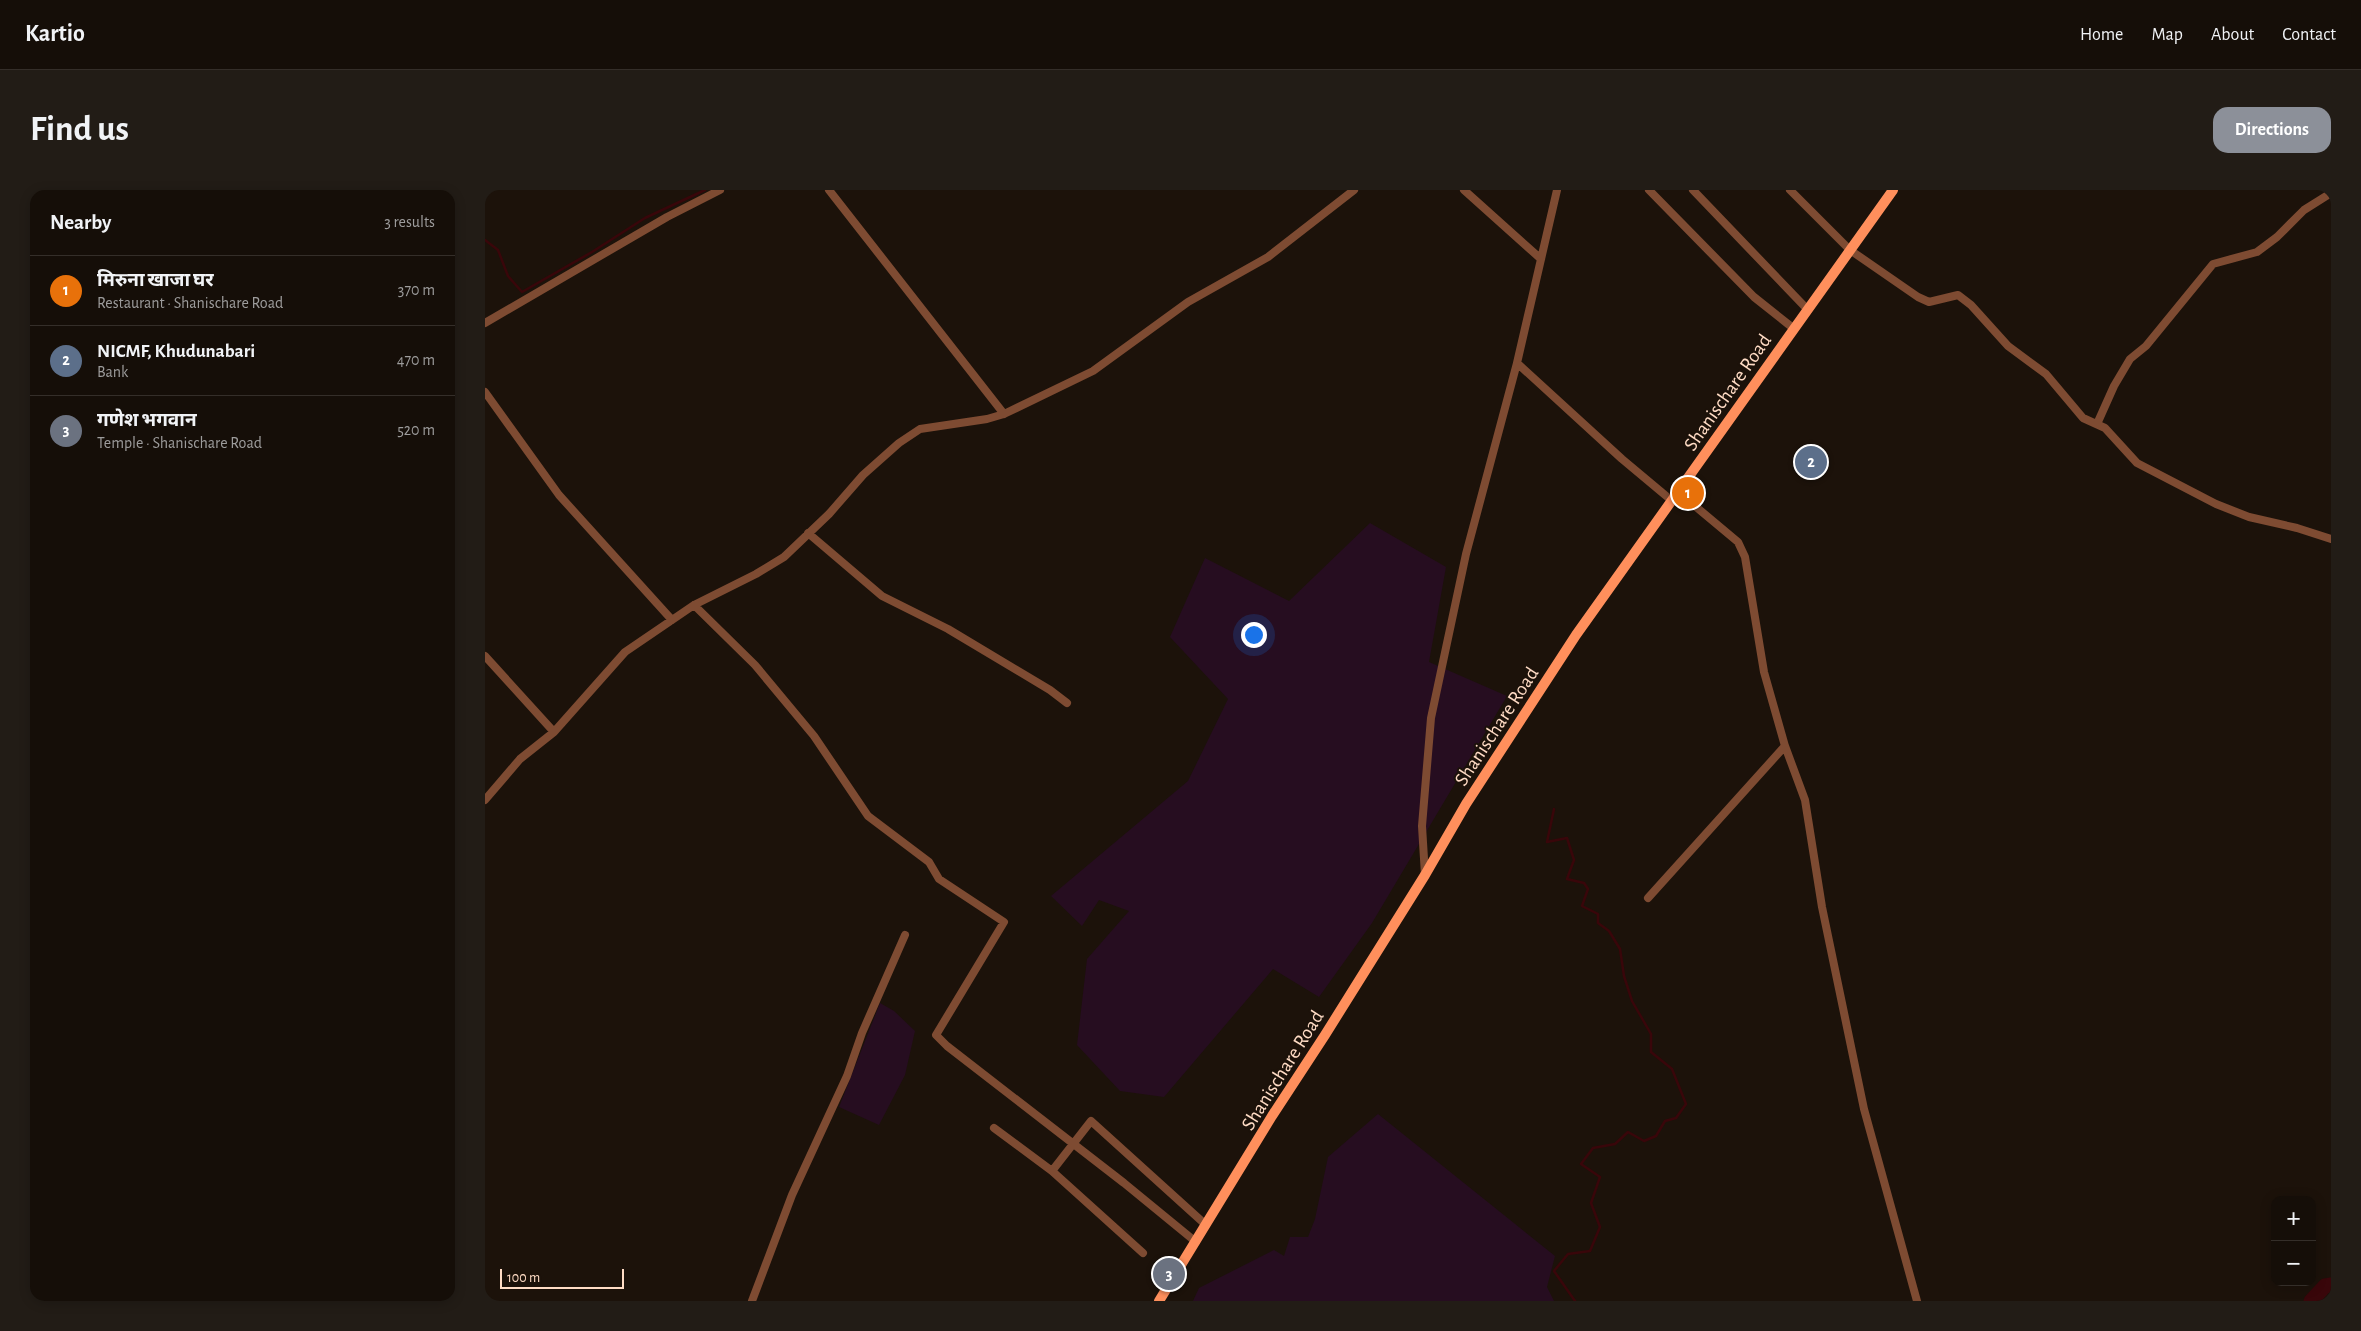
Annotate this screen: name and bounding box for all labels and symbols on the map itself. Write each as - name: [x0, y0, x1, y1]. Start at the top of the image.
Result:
- street label: Shanischare Road: [1680, 331, 1775, 454]
- pin: 2: [1795, 443, 1827, 481]
- pin: 1: [1672, 474, 1704, 512]
- your location: [1241, 622, 1267, 648]
- street label: Shanischare Road: [1451, 664, 1543, 789]
- street label: Shanischare Road: [1238, 1007, 1328, 1134]
- pin: 3: [1153, 1255, 1185, 1293]
- scale bar: [500, 1266, 624, 1289]

